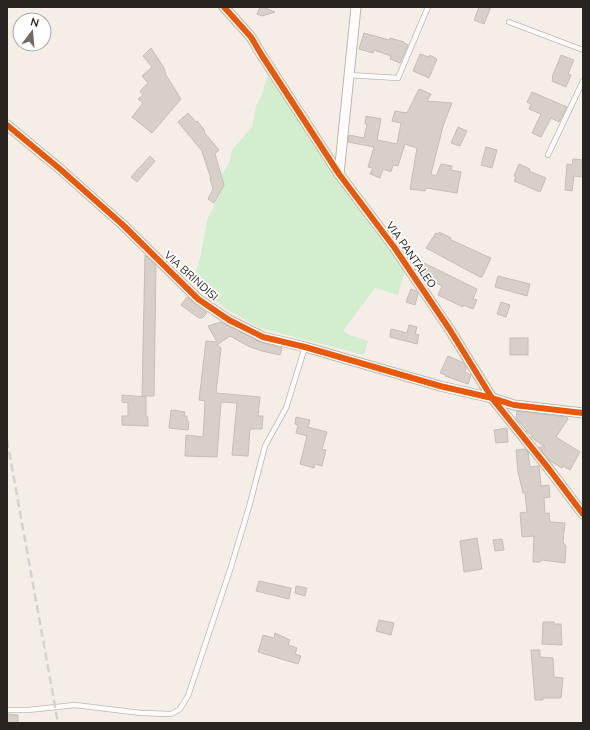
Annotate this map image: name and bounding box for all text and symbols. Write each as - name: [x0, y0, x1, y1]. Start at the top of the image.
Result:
- north arrow: [12, 12, 52, 52]
- text: N: [29, 15, 41, 31]
- street label: VIA PANTALEO: [382, 218, 440, 291]
- street label: VIA BRINDISI: [160, 247, 221, 304]

